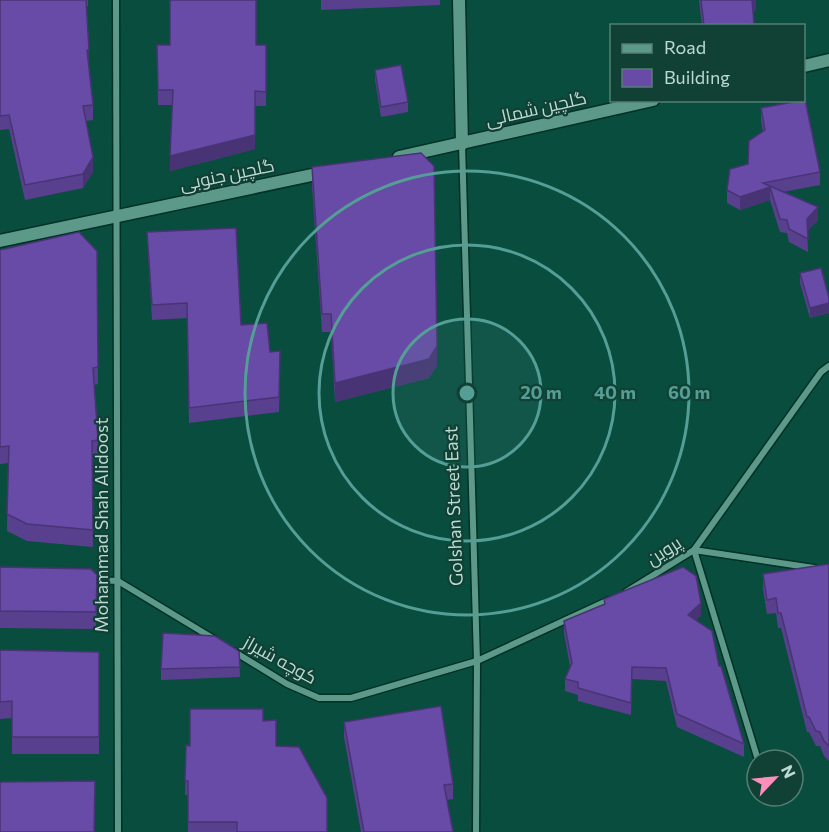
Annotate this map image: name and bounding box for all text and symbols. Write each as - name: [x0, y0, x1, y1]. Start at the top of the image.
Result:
- legend: [610, 24, 805, 102]
- text: Road: [664, 36, 706, 58]
- text: Building: [664, 66, 730, 88]
- street label: گلچین شمالی: [483, 86, 589, 132]
- street label: گلچین جنوبی: [177, 153, 277, 197]
- text: 20 m: [520, 381, 562, 403]
- text: 40 m: [594, 381, 636, 403]
- text: 60 m: [668, 381, 710, 403]
- centre of rings: [457, 383, 477, 403]
- street label: Mohammad Shah Alidoost: [90, 417, 112, 633]
- street label: Golshan Street East: [439, 426, 467, 586]
- street label: پروین: [642, 531, 686, 571]
- street label: کوچه شیراز: [238, 629, 321, 690]
- north arrow: [745, 748, 805, 808]
- text: N: [778, 762, 800, 781]

